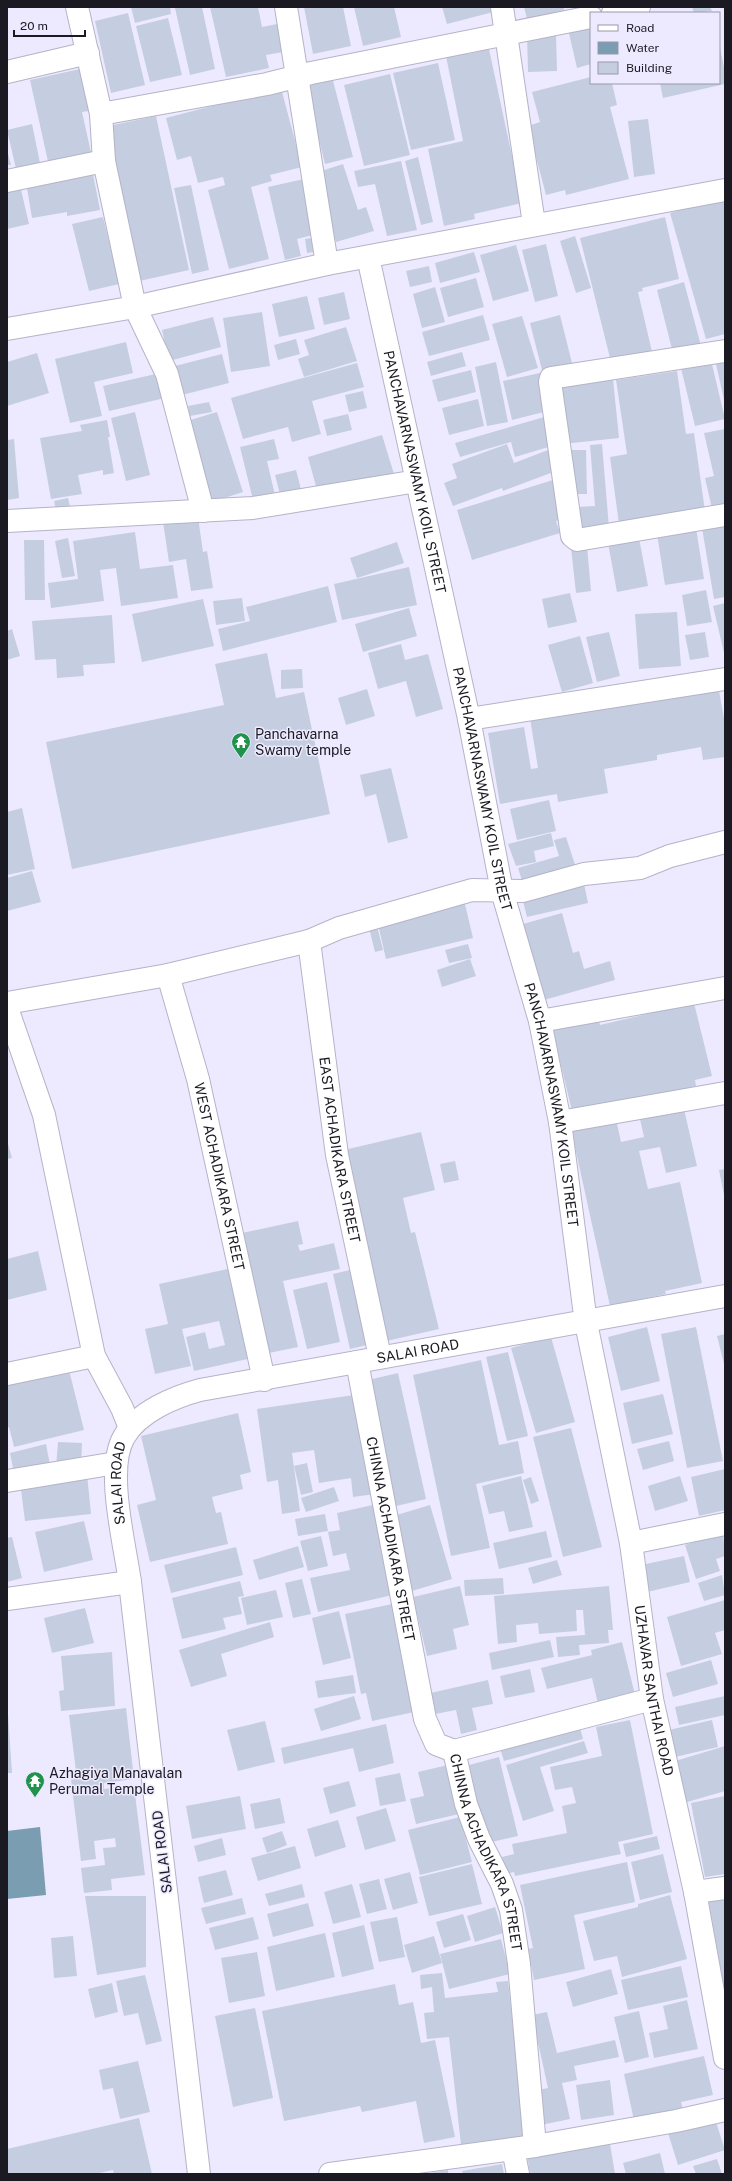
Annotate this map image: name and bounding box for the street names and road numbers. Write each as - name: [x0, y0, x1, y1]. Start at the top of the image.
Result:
- street label: PANCHAVARNASWAMY KOIL STREET: [381, 349, 449, 595]
- street label: PANCHAVARNASWAMY KOIL STREET: [450, 666, 515, 912]
- street label: PANCHAVARNASWAMY KOIL STREET: [521, 981, 581, 1228]
- street label: EAST ACHADIKARA STREET: [316, 1056, 363, 1244]
- street label: WEST ACHADIKARA STREET: [191, 1081, 248, 1272]
- street label: SALAI ROAD: [375, 1336, 460, 1366]
- street label: CHINNA ACHADIKARA STREET: [363, 1435, 418, 1642]
- street label: SALAI ROAD: [108, 1439, 129, 1526]
- street label: UZHAVAR SANTHAI ROAD: [631, 1604, 677, 1777]
- street label: CHINNA ACHADIKARA STREET: [447, 1752, 525, 1952]
- street label: SALAI ROAD: [149, 1810, 175, 1894]

